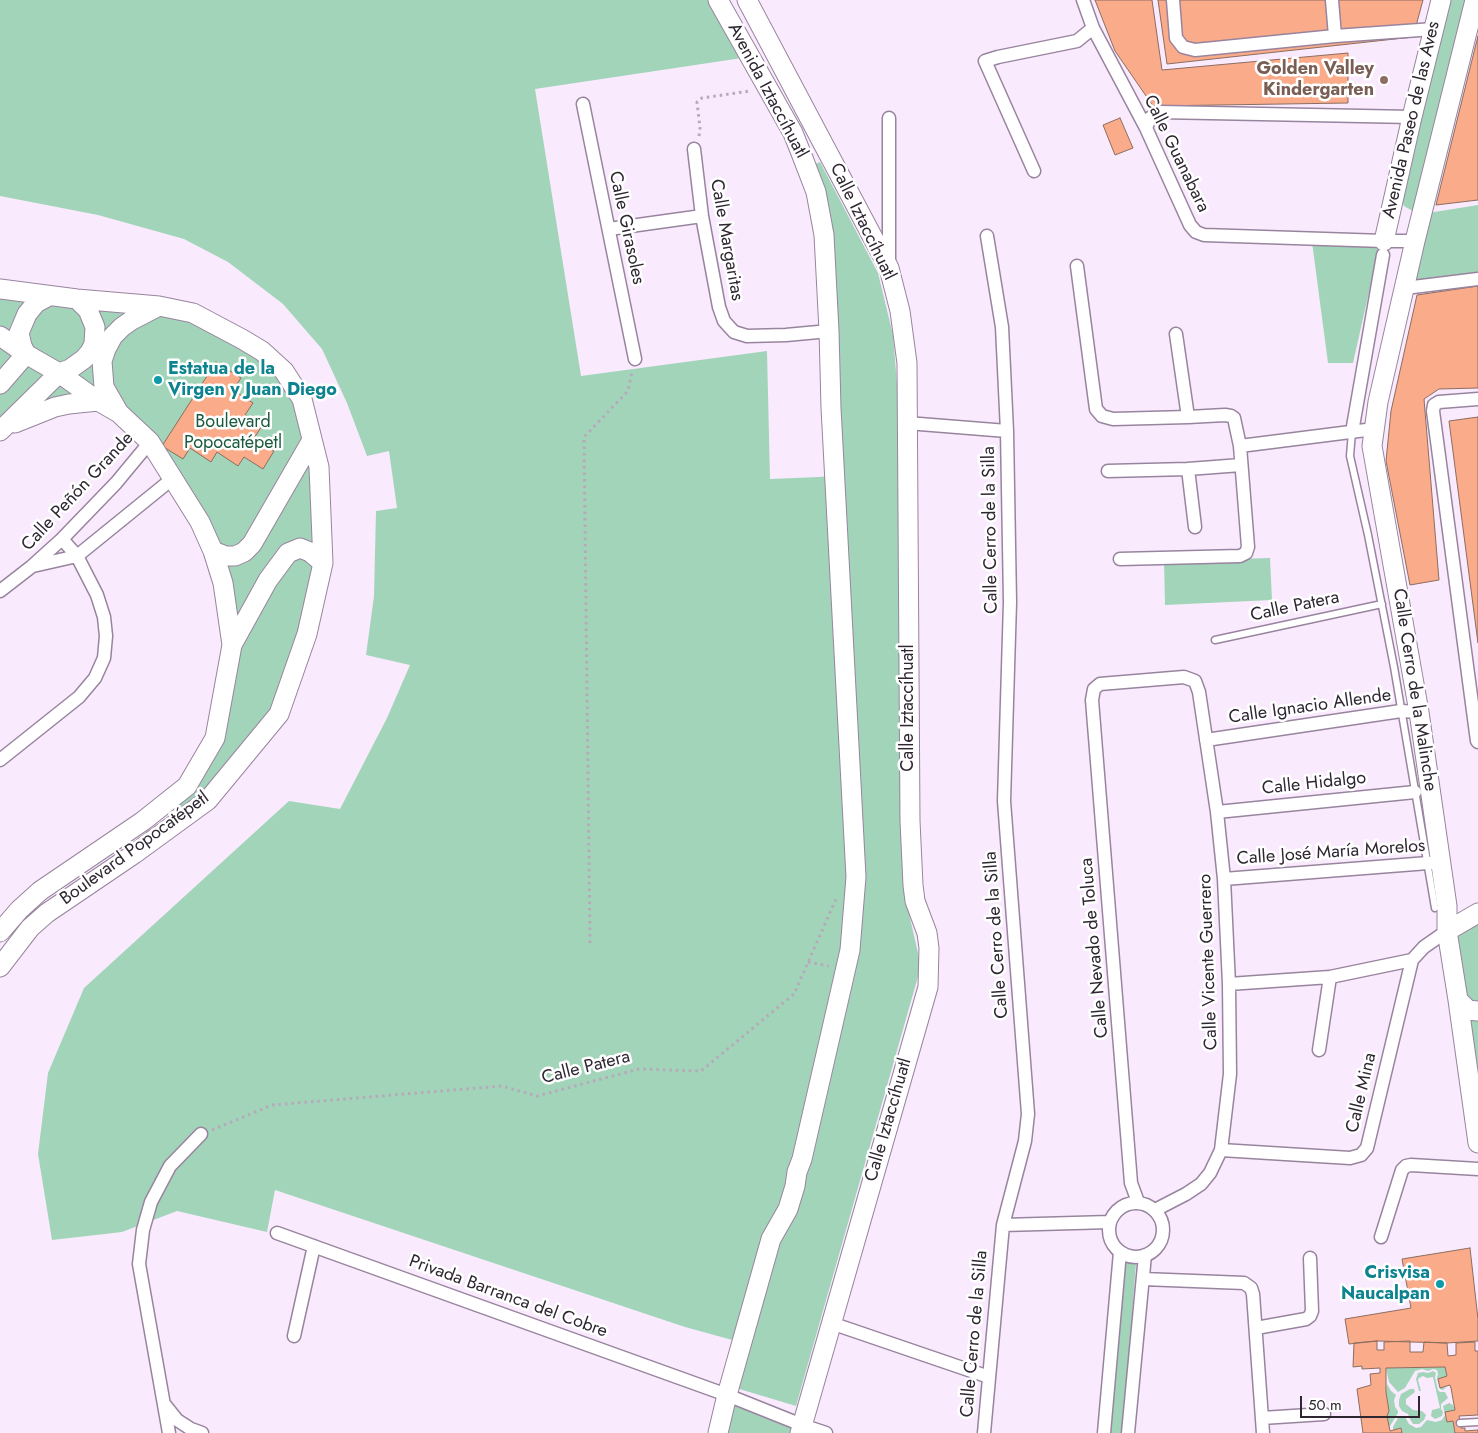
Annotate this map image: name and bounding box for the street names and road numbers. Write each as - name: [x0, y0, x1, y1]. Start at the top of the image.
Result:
- street label: Avenida Paseo de las Aves: [1379, 19, 1445, 221]
- street label: Avenida Iztaccíhuatl: [722, 20, 812, 162]
- street label: Calle Guanabara: [1138, 92, 1214, 216]
- street label: Calle Iztaccíhuatl: [824, 160, 900, 284]
- street label: Calle Girasoles: [603, 169, 649, 287]
- street label: Calle Margaritas: [705, 178, 747, 302]
- street label: Calle Peñón Grande: [17, 428, 139, 556]
- street label: Calle Cerro de la Silla: [979, 446, 1003, 614]
- street label: Calle Patera: [1249, 587, 1341, 627]
- street label: Calle Cerro de la Malinche: [1387, 587, 1441, 793]
- street label: Calle Iztaccíhuatl: [898, 644, 920, 772]
- street label: Calle Ignacio Allende: [1227, 685, 1393, 729]
- street label: Calle Hidalgo: [1261, 768, 1367, 800]
- street label: Boulevard Popocatépetl: [56, 788, 214, 910]
- street label: Calle José María Morelos: [1236, 836, 1426, 870]
- street label: Calle Cerro de la Silla: [980, 851, 1014, 1019]
- street label: Calle Nevado de Toluca: [1076, 857, 1114, 1039]
- street label: Calle Vicente Guerrero: [1195, 873, 1223, 1051]
- street label: Calle Patera: [540, 1047, 632, 1089]
- street label: Calle Mina: [1342, 1051, 1382, 1135]
- street label: Calle Iztaccíhuatl: [861, 1056, 917, 1184]
- street label: Calle Cerro de la Silla: [957, 1250, 993, 1418]
- street label: Privada Barranca del Cobre: [406, 1251, 610, 1343]

